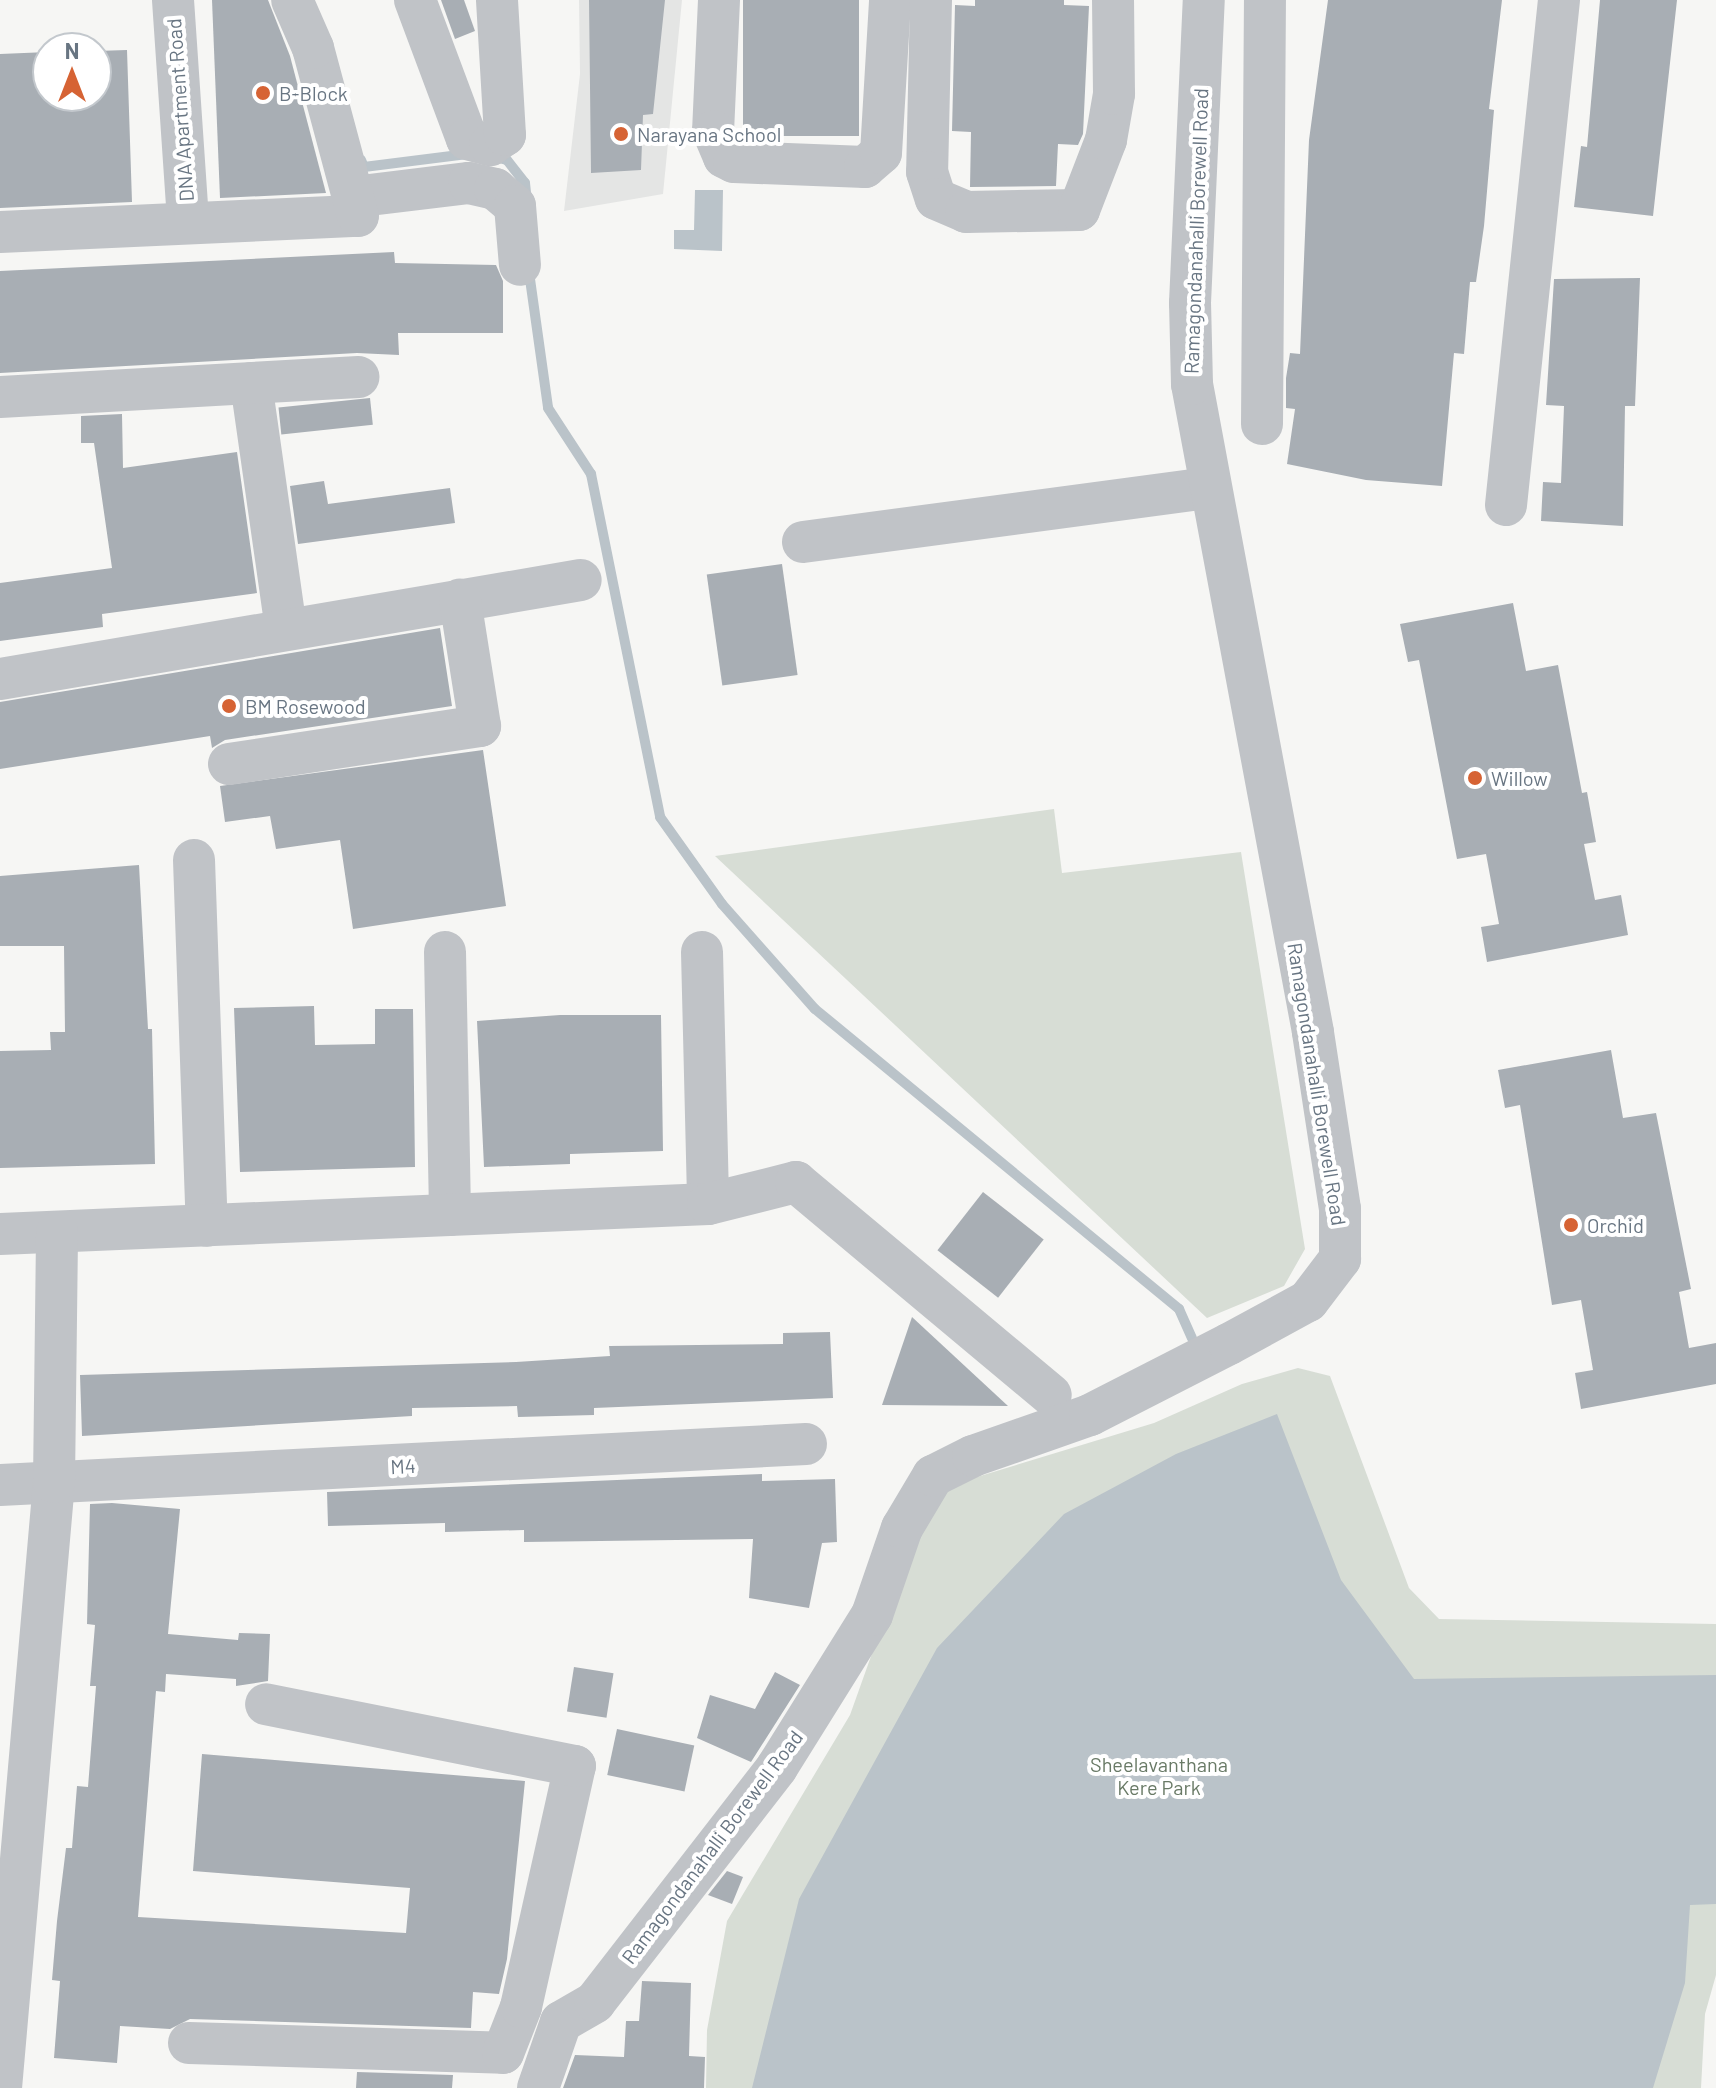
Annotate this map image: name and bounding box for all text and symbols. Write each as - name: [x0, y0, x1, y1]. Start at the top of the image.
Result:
- street label: DNA Apartment Road: [162, 18, 198, 202]
- north arrow: [32, 32, 112, 112]
- text: N: [65, 37, 79, 63]
- place label: B-Block: [279, 81, 348, 105]
- marker: B-Block: [254, 84, 272, 102]
- street label: Ramagondanahalli Borewell Road: [1179, 88, 1213, 374]
- place label: Narayana School: [637, 122, 781, 146]
- marker: Narayana School: [612, 125, 630, 143]
- place label: BM Rosewood: [245, 694, 366, 718]
- marker: BM Rosewood: [220, 697, 238, 715]
- place label: Willow: [1491, 766, 1548, 790]
- marker: Willow: [1466, 769, 1484, 787]
- street label: Ramagondanahalli Borewell Road: [1283, 941, 1351, 1227]
- place label: Orchid: [1587, 1213, 1644, 1237]
- marker: Orchid: [1562, 1216, 1580, 1234]
- street label: M4: [390, 1453, 416, 1479]
- street label: Ramagondanahalli Borewell Road: [616, 1726, 808, 1968]
- park label: Sheelavanthana Kere Park: [1090, 1753, 1228, 1800]

